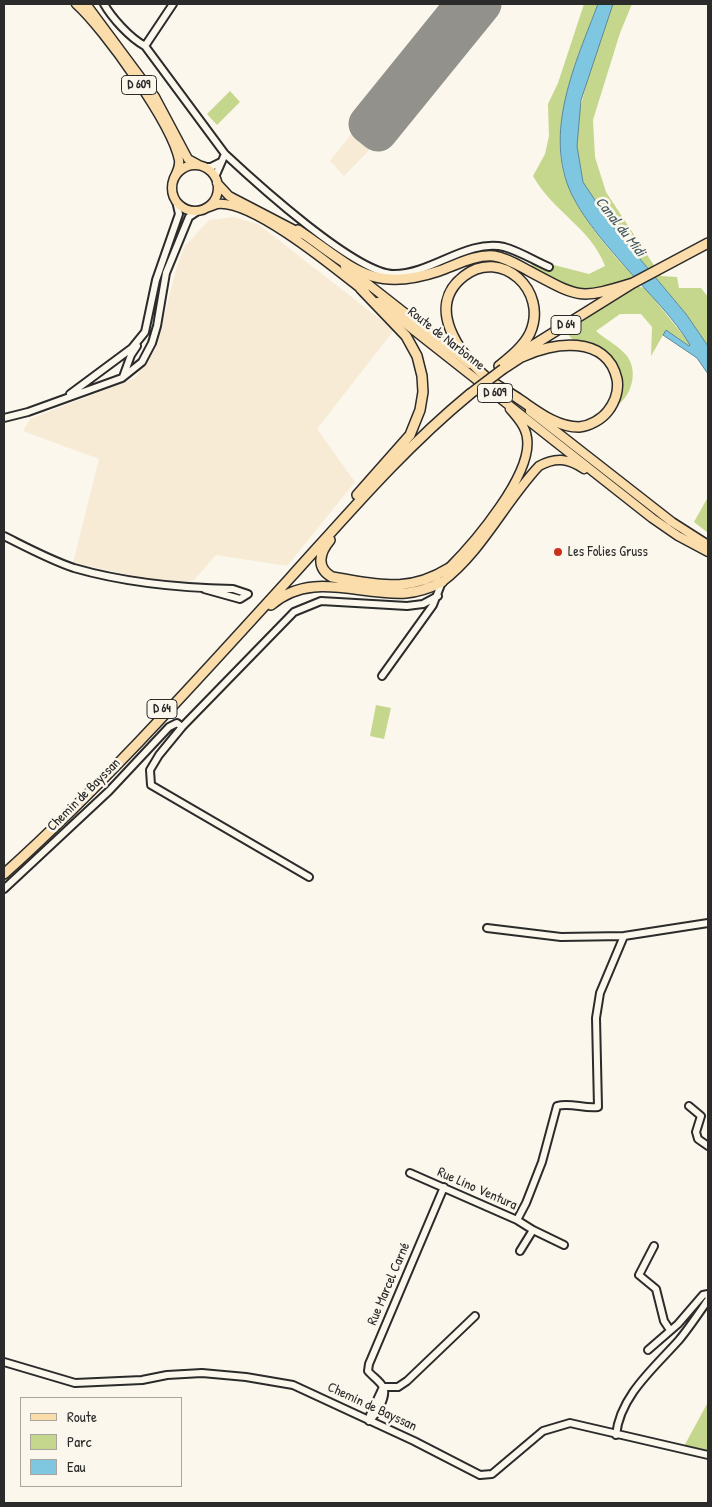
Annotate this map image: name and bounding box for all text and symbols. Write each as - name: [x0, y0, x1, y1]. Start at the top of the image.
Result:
- road number: D 609: [122, 76, 156, 94]
- water label: Canal du Midi: [591, 193, 649, 261]
- street label: Route de Narbonne: [404, 304, 488, 374]
- road number: D 64: [551, 316, 581, 334]
- road number: D 609: [478, 383, 512, 402]
- place label: Les Folies Gruss: [568, 544, 648, 560]
- marker: Les Folies Gruss: [552, 546, 564, 558]
- road number: D 64: [147, 700, 177, 719]
- street label: Chemin de Bayssan: [44, 755, 124, 835]
- street label: Rue Lino Ventura: [435, 1164, 519, 1214]
- street label: Rue Marcel Carné: [364, 1240, 414, 1328]
- street label: Chemin de Bayssan: [325, 1379, 419, 1435]
- legend: [20, 1397, 182, 1487]
- text: Route: [67, 1406, 97, 1427]
- text: Parc: [67, 1431, 92, 1452]
- text: Eau: [67, 1456, 86, 1477]

